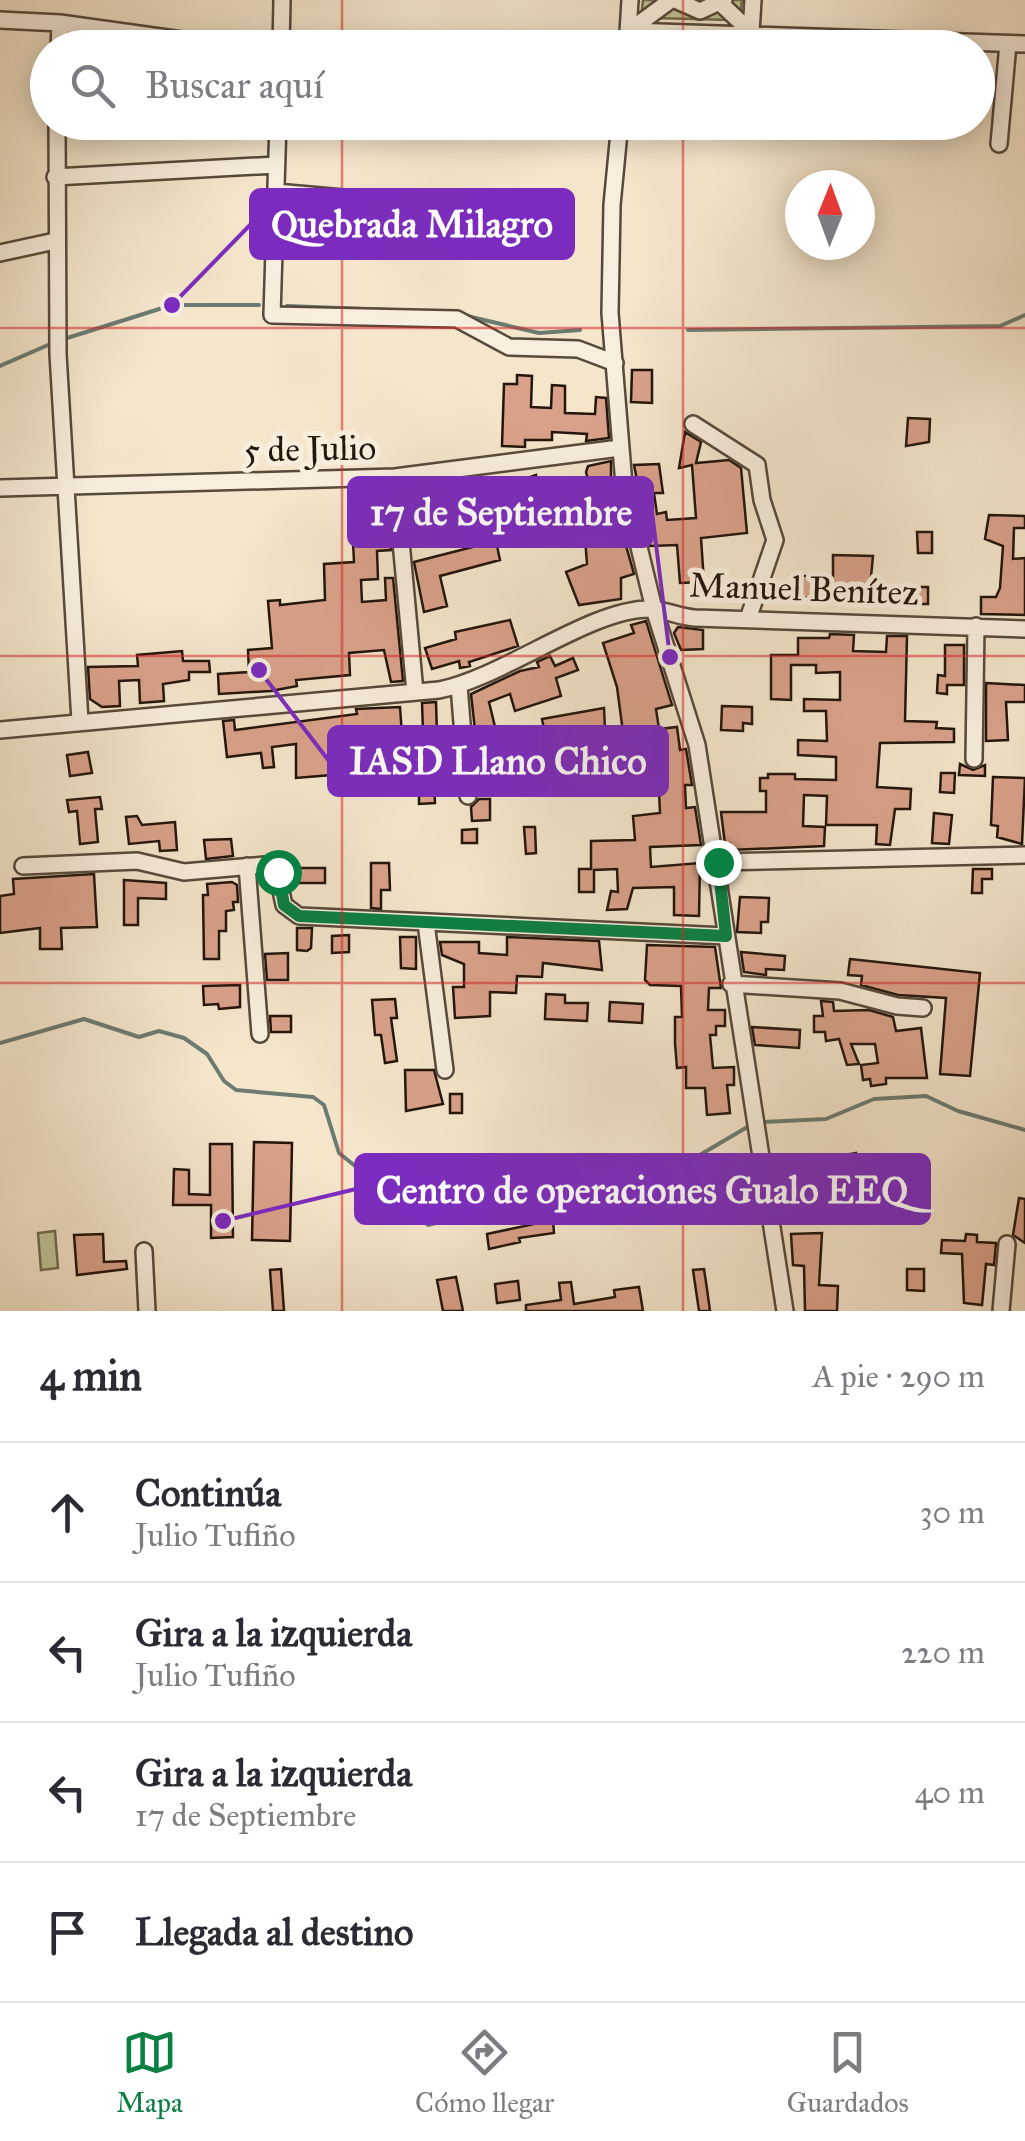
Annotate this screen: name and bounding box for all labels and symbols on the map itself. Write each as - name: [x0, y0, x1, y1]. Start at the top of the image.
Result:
- north arrow: [785, 170, 875, 260]
- callout: Quebrada Milagro: [251, 190, 573, 258]
- text: Quebrada Milagro: [271, 201, 553, 247]
- street label: 5 de Julio: [243, 426, 377, 472]
- callout: 17 de Septiembre: [349, 478, 652, 546]
- text: 17 de Septiembre: [370, 489, 633, 535]
- street label: Manuel Benítez: [689, 564, 919, 614]
- callout: IASD Llano Chico: [329, 727, 667, 795]
- text: IASD Llano Chico: [349, 738, 647, 784]
- route end: [696, 840, 742, 886]
- route start: [256, 850, 302, 896]
- callout: Centro de operaciones Gualo EEQ: [356, 1155, 929, 1223]
- text: Centro de operaciones Gualo EEQ: [376, 1167, 935, 1213]

